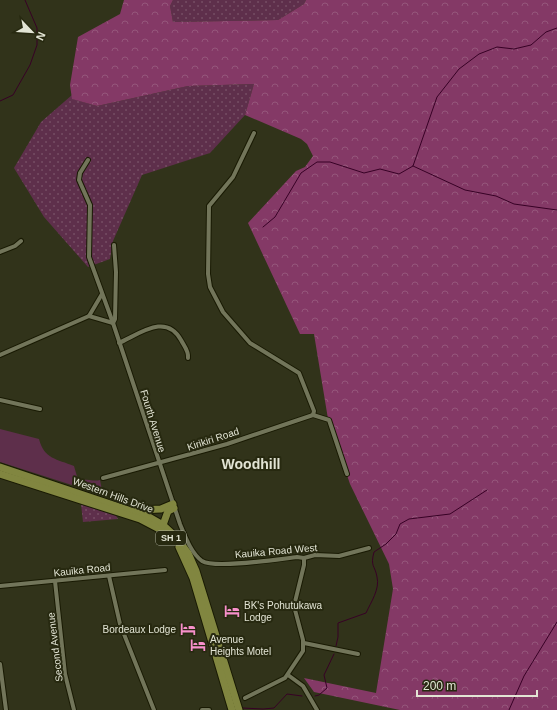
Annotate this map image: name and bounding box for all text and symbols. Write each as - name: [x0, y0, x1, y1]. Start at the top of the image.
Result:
- north arrow: [12, 12, 52, 52]
- text: N: [34, 30, 48, 42]
- street label: Fourth Avenue: [138, 388, 168, 454]
- street label: Kirikiri Road: [186, 425, 240, 453]
- district label: Woodhill: [222, 456, 280, 472]
- street label: Western Hills Drive: [71, 475, 155, 515]
- road number: SH 1: [156, 531, 186, 545]
- street label: Kauika Road West: [234, 542, 318, 560]
- street label: Kauika Road: [53, 562, 111, 578]
- place label: BK's Pohutukawa Lodge: [244, 600, 323, 623]
- hotel icon: BK's Pohutukawa Lodge: [223, 602, 241, 620]
- street label: Second Avenue: [45, 611, 65, 682]
- hotel icon: Bordeaux Lodge: [179, 620, 197, 638]
- place label: Bordeaux Lodge: [103, 624, 176, 635]
- place label: Avenue Heights Motel: [210, 634, 271, 657]
- hotel icon: Avenue Heights Motel: [189, 636, 207, 654]
- scale bar: [417, 672, 537, 698]
- text: 200 m: [423, 679, 456, 693]

